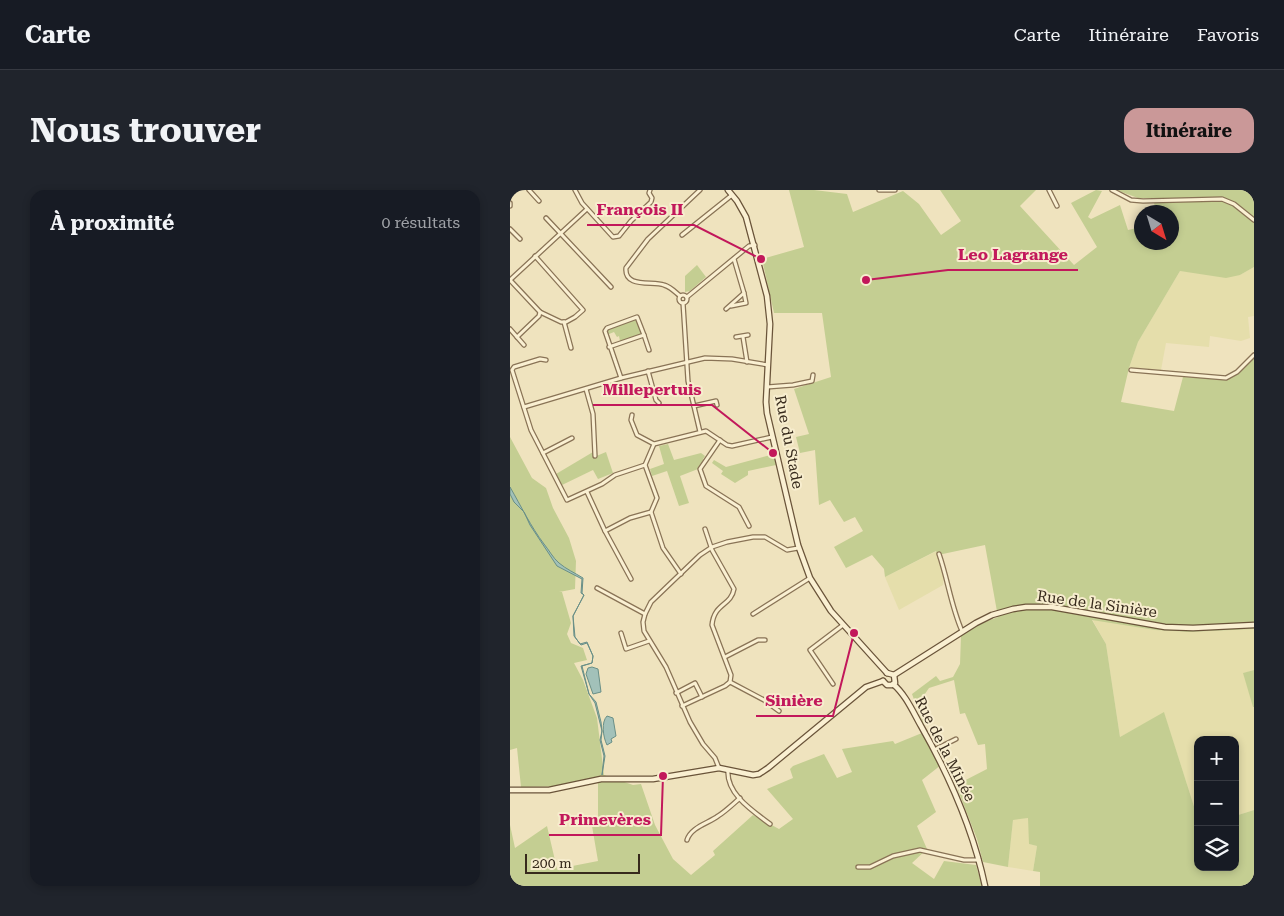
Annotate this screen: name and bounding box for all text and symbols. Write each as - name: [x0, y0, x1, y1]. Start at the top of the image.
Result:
- text: Carte: [25, 21, 91, 49]
- text: Carte: [1014, 24, 1060, 45]
- text: Itinéraire: [1088, 24, 1169, 45]
- text: Favoris: [1197, 24, 1259, 45]
- button: Itinéraire: [1124, 108, 1254, 153]
- text: Nous trouver: [30, 110, 261, 151]
- callout: François II: [587, 194, 694, 225]
- text: François II: [597, 200, 683, 219]
- north arrow: [1134, 205, 1179, 250]
- text: À proximité: [50, 211, 174, 235]
- text: 0 résultats: [381, 213, 460, 232]
- callout: Leo Lagrange: [948, 239, 1078, 270]
- text: Leo Lagrange: [958, 245, 1068, 264]
- callout: Millepertuis: [593, 374, 712, 405]
- text: Millepertuis: [602, 380, 702, 399]
- street label: Rue du Stade: [771, 394, 807, 490]
- street label: Rue de la Sinière: [1036, 587, 1158, 621]
- callout: Sinière: [756, 685, 833, 716]
- text: Sinière: [765, 691, 823, 710]
- street label: Rue de la Minée: [911, 694, 979, 804]
- map controls: [1194, 736, 1239, 871]
- button: +: [1194, 736, 1239, 781]
- button: −: [1194, 781, 1239, 826]
- callout: Primevères: [549, 804, 661, 835]
- text: Primevères: [559, 810, 651, 829]
- button: layers: [1194, 826, 1239, 871]
- scale bar: [525, 851, 640, 874]
- text: 200 m: [532, 855, 572, 871]

